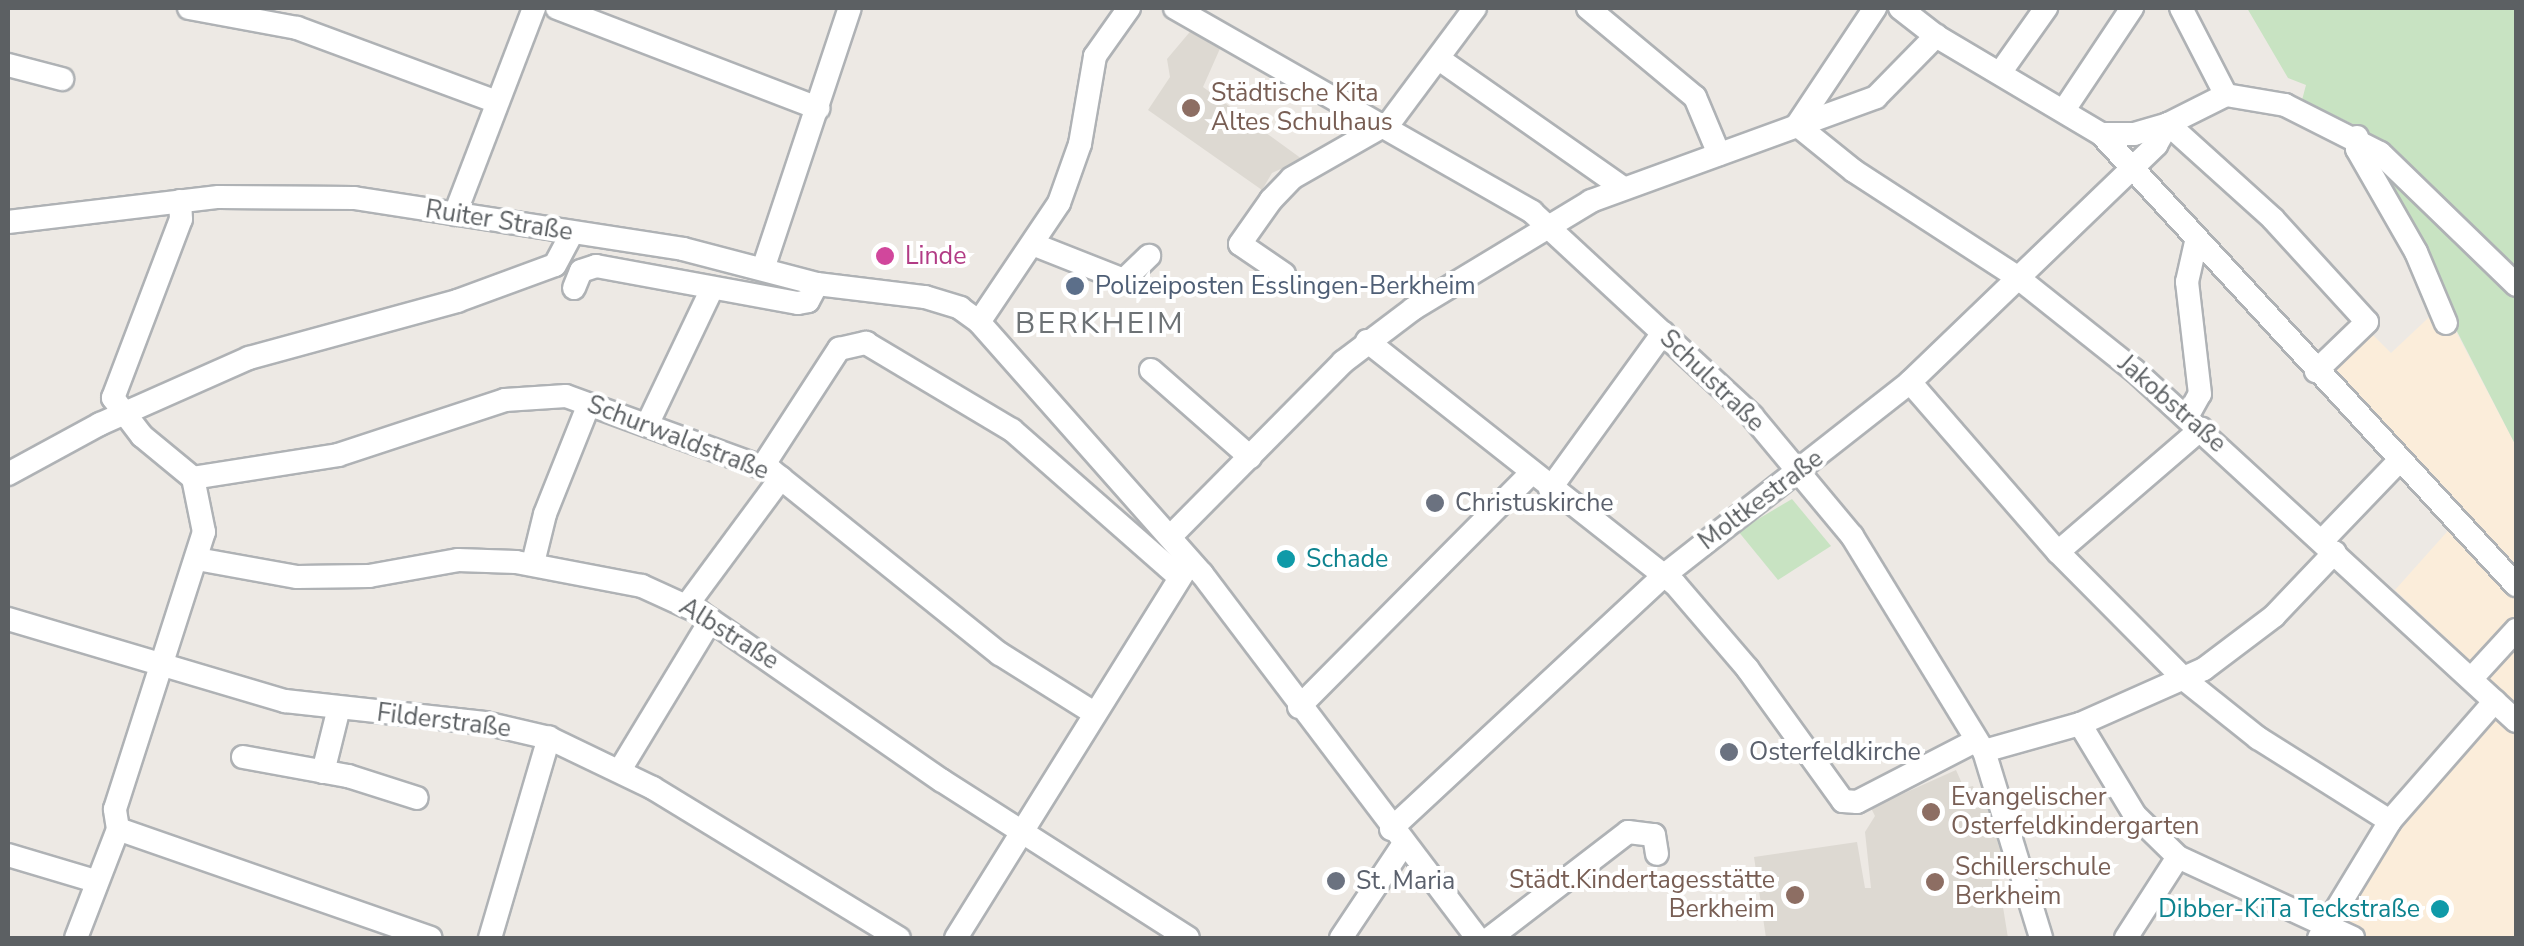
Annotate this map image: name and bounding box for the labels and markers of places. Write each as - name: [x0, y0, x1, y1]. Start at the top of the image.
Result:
- place label: Städtische Kita Altes Schulhaus: [1211, 79, 1393, 138]
- marker: Städtische Kita Altes Schulhaus: [1180, 97, 1202, 119]
- place label: Linde: [905, 241, 966, 271]
- marker: Linde: [874, 245, 896, 267]
- place label: Polizeiposten Esslingen-Berkheim: [1095, 271, 1476, 301]
- marker: Polizeiposten Esslingen-Berkheim: [1064, 275, 1086, 297]
- place label: Christuskirche: [1455, 488, 1614, 518]
- marker: Christuskirche: [1424, 492, 1446, 514]
- place label: Schade: [1306, 544, 1388, 574]
- marker: Schade: [1275, 548, 1297, 570]
- place label: Osterfeldkirche: [1749, 737, 1921, 767]
- marker: Osterfeldkirche: [1718, 741, 1740, 763]
- place label: Evangelischer Osterfeldkindergarten: [1951, 783, 2200, 842]
- marker: Evangelischer Osterfeldkindergarten: [1920, 801, 1942, 823]
- place label: Schillerschule Berkheim: [1955, 853, 2111, 912]
- place label: St. Maria: [1356, 866, 1455, 896]
- place label: Städt.Kindertagesstätte Berkheim: [1509, 866, 1775, 925]
- marker: St. Maria: [1325, 870, 1347, 892]
- marker: Schillerschule Berkheim: [1924, 871, 1946, 893]
- marker: Städt.Kindertagesstätte Berkheim: [1784, 884, 1806, 906]
- place label: Dibber-KiTa Teckstraße: [2158, 894, 2420, 924]
- marker: Dibber-KiTa Teckstraße: [2429, 898, 2451, 920]

